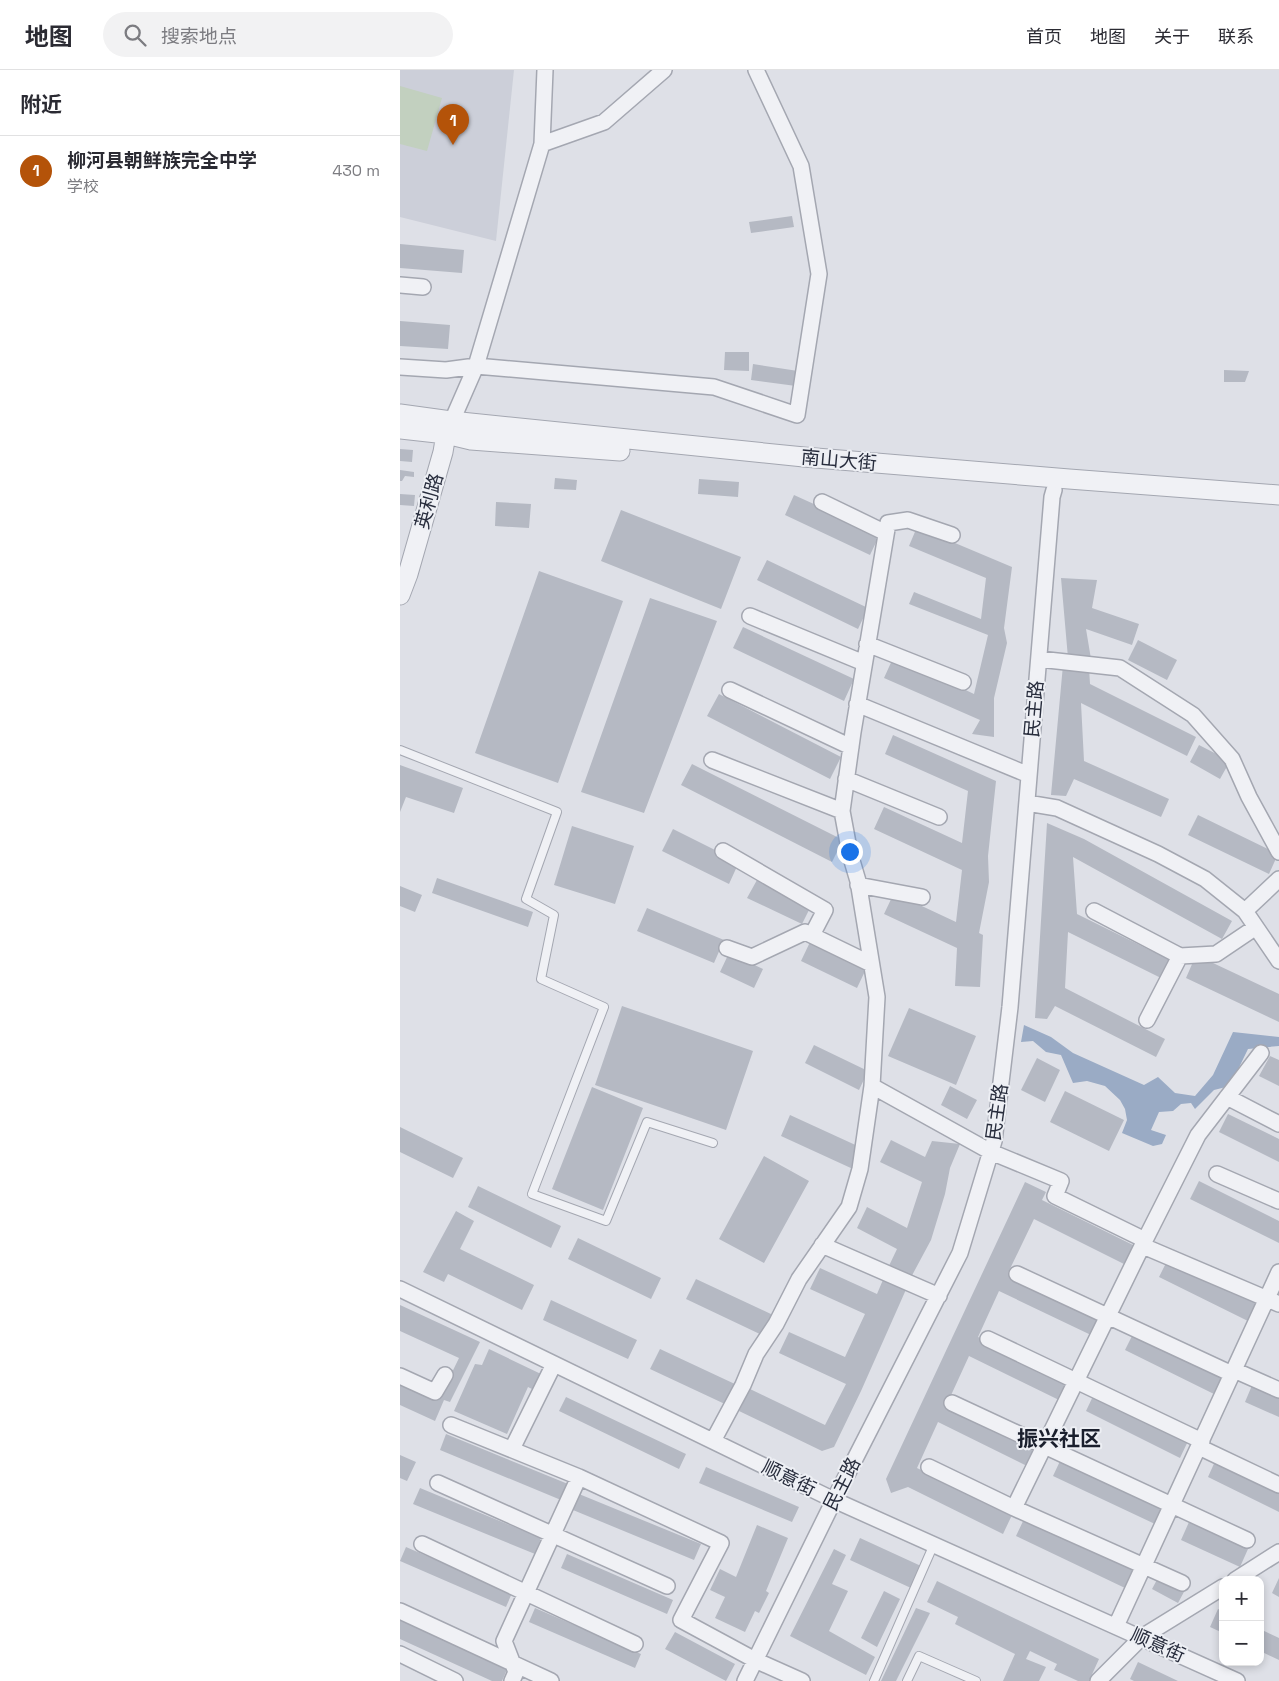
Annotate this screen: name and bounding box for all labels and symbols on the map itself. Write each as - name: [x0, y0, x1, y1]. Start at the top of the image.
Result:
- pin: 1: [437, 104, 469, 145]
- street label: 南山大街: [800, 444, 878, 476]
- street label: 英利路: [409, 470, 449, 532]
- street label: 民主路: [1019, 680, 1049, 738]
- your location: [837, 839, 863, 865]
- street label: 民主路: [981, 1082, 1013, 1142]
- district label: 振兴社区: [1017, 1425, 1101, 1452]
- street label: 民主路: [818, 1453, 866, 1515]
- street label: 顺意街: [758, 1454, 820, 1502]
- street label: 顺意街: [1127, 1622, 1189, 1668]

